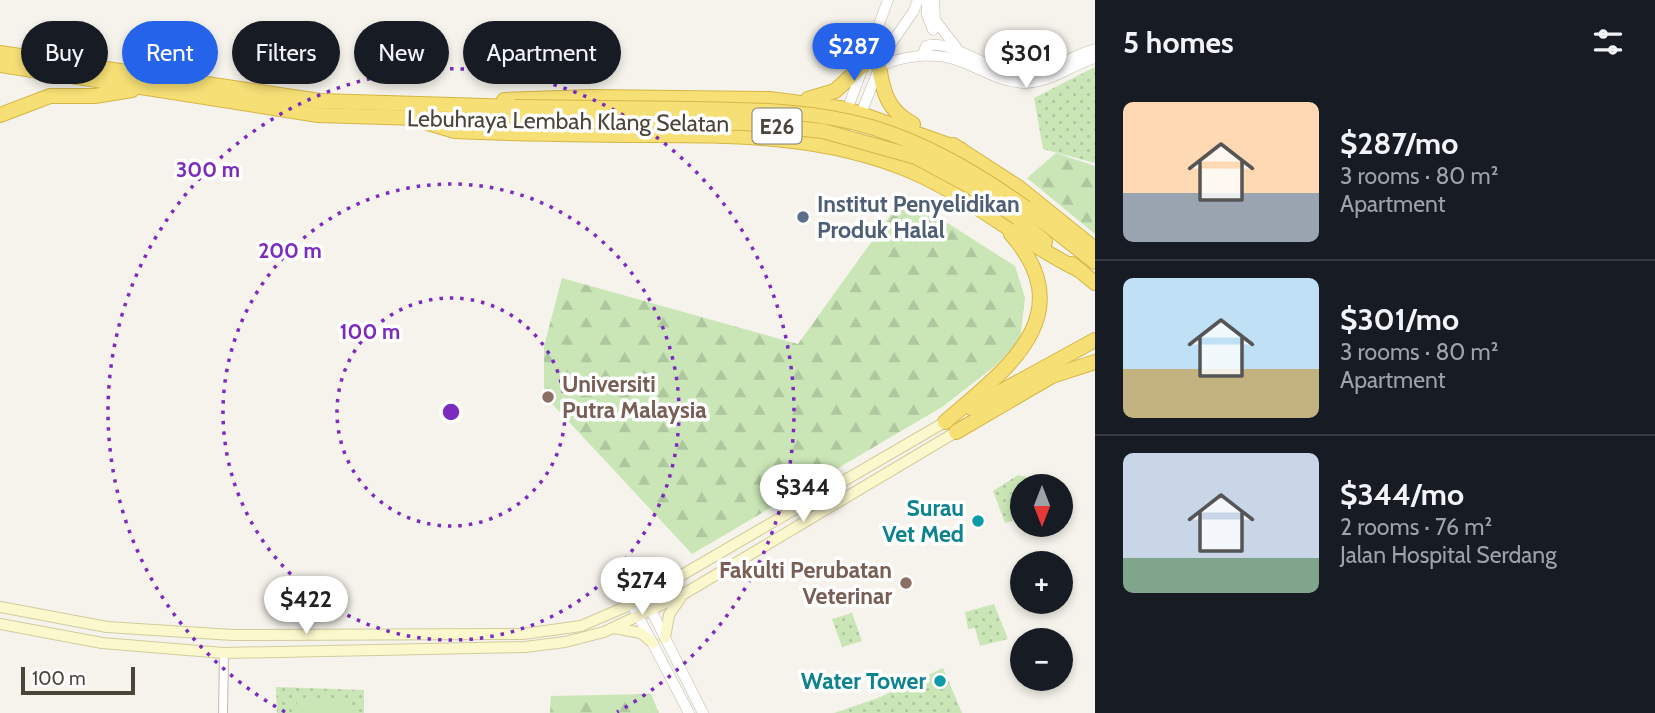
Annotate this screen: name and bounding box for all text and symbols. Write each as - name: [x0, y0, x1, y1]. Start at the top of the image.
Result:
- chip: Buy: [21, 21, 108, 84]
- chip: Rent: [122, 21, 218, 84]
- chip: Filters: [232, 21, 340, 84]
- chip: New: [354, 21, 449, 84]
- chip: Apartment: [463, 21, 621, 84]
- icon: filters: [1589, 23, 1627, 61]
- pin: $287: [813, 24, 895, 83]
- text: 5 homes: [1123, 24, 1234, 61]
- pin: $301: [985, 31, 1067, 90]
- text: $287: [828, 32, 880, 60]
- text: $301: [1001, 39, 1051, 67]
- street label: Lebuhraya Lembah Klang Selatan: [407, 104, 729, 138]
- road number: E26: [752, 108, 802, 144]
- text: $287/mo: [1340, 125, 1458, 162]
- icon: home: [1179, 130, 1263, 214]
- text: 300 m: [176, 157, 240, 182]
- text: 3 rooms · 80 m²: [1340, 162, 1498, 190]
- place label: Institut Penyelidikan Produk Halal: [817, 190, 1020, 244]
- text: Apartment: [1340, 190, 1445, 218]
- marker: Institut Penyelidikan Produk Halal: [795, 209, 811, 225]
- text: 200 m: [258, 238, 322, 263]
- text: $301/mo: [1340, 301, 1459, 338]
- icon: home: [1179, 306, 1263, 390]
- text: 100 m: [340, 319, 400, 344]
- text: 3 rooms · 80 m²: [1340, 338, 1498, 366]
- text: Apartment: [1340, 366, 1445, 394]
- place label: Universiti Putra Malaysia: [562, 370, 707, 424]
- marker: Universiti Putra Malaysia: [540, 389, 556, 405]
- centre of rings: [439, 400, 463, 424]
- pin: $344: [762, 464, 844, 524]
- text: $344: [776, 473, 830, 501]
- north arrow: [1010, 474, 1073, 537]
- map controls: [1010, 474, 1073, 691]
- text: $344/mo: [1340, 476, 1464, 513]
- icon: home: [1179, 481, 1263, 565]
- place label: Surau Vet Med: [882, 494, 964, 548]
- marker: Surau Vet Med: [970, 513, 986, 529]
- text: 2 rooms · 76 m²: [1340, 513, 1492, 541]
- text: Jalan Hospital Serdang: [1340, 541, 1557, 569]
- button: +: [1010, 551, 1073, 614]
- place label: Fakulti Perubatan Veterinar: [719, 556, 892, 610]
- pin: $274: [601, 558, 683, 617]
- text: $274: [617, 566, 667, 594]
- marker: Fakulti Perubatan Veterinar: [898, 575, 914, 591]
- pin: $422: [265, 576, 347, 636]
- text: $422: [280, 585, 332, 613]
- button: −: [1010, 628, 1073, 691]
- scale bar: [21, 664, 135, 696]
- text: 100 m: [32, 667, 86, 690]
- place label: Water Tower: [801, 667, 926, 695]
- marker: Water Tower: [932, 673, 948, 689]

